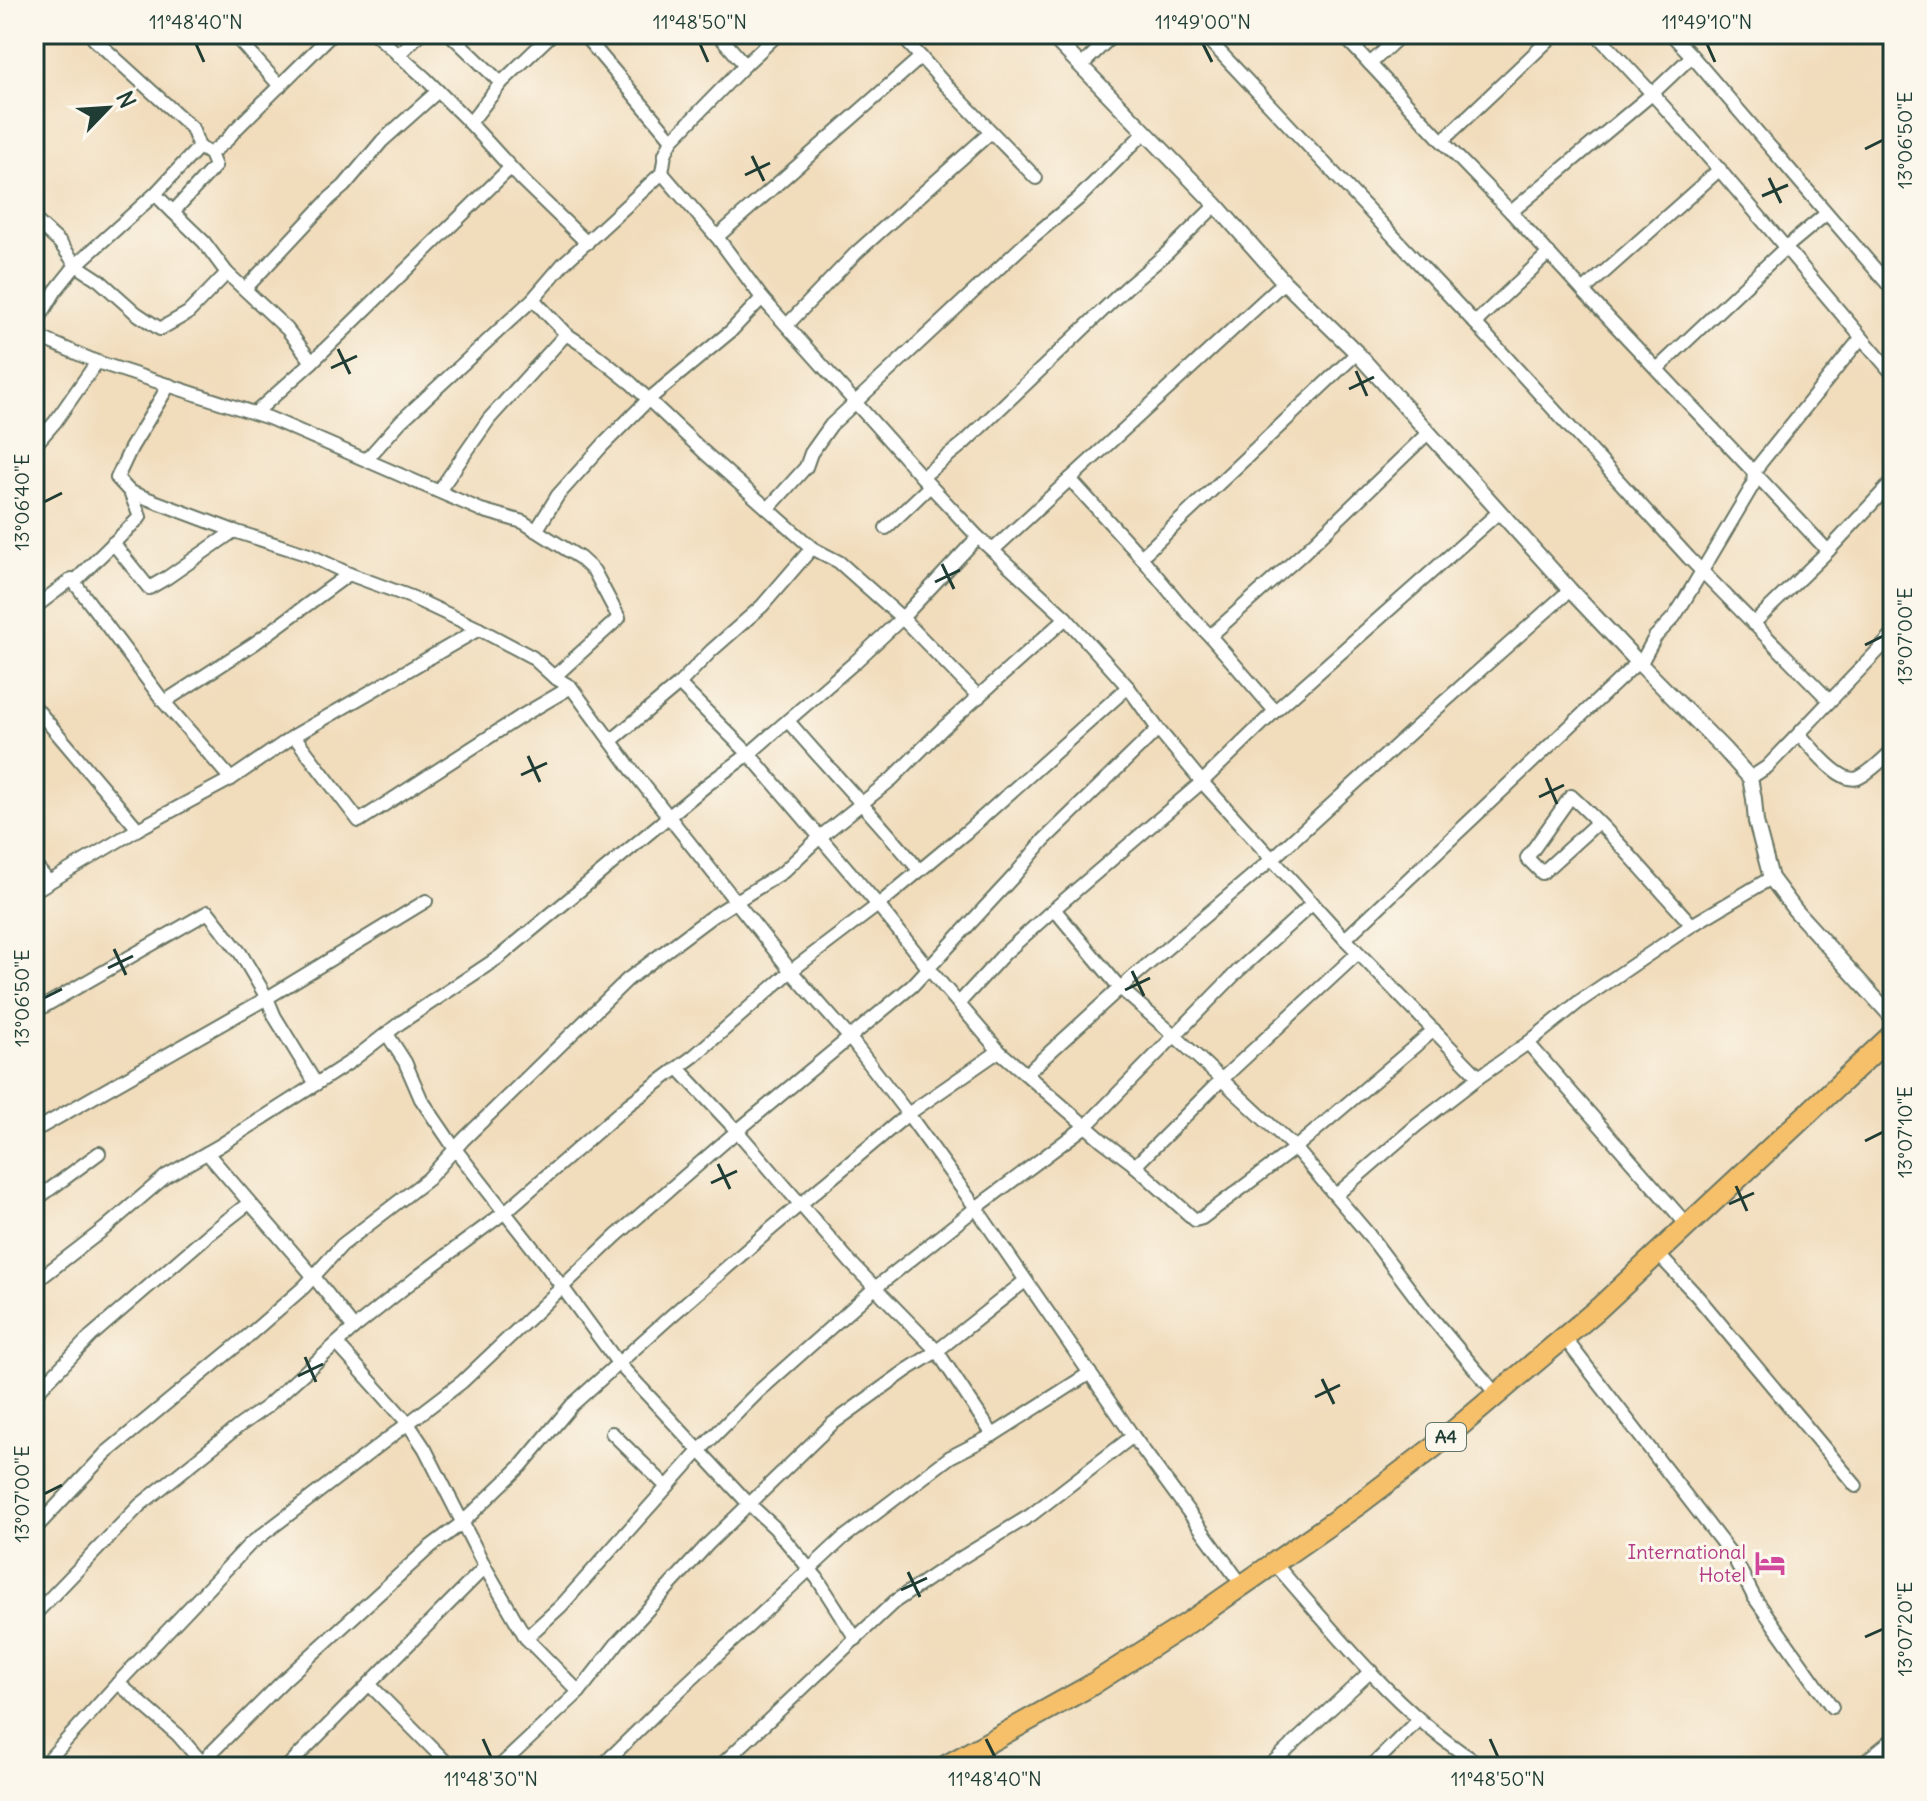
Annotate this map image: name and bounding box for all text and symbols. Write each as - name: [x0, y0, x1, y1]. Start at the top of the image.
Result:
- text: 11°48'40"N: [149, 9, 243, 34]
- text: 11°48'50"N: [653, 9, 747, 34]
- text: 11°49'00"N: [1155, 9, 1251, 34]
- text: 11°49'10"N: [1662, 9, 1752, 34]
- north arrow: [68, 68, 148, 148]
- text: N: [110, 87, 142, 112]
- text: 13°06'50"E: [1892, 91, 1917, 189]
- text: 13°06'40"E: [9, 453, 34, 551]
- text: 13°07'00"E: [1892, 587, 1917, 685]
- text: 13°06'50"E: [9, 949, 34, 1047]
- text: 13°07'10"E: [1892, 1086, 1917, 1178]
- road number: A4: [1426, 1423, 1466, 1451]
- text: 13°07'00"E: [9, 1445, 34, 1543]
- place label: International Hotel: [1628, 1539, 1746, 1587]
- hotel icon: International Hotel: [1753, 1546, 1787, 1580]
- text: 13°07'20"E: [1892, 1581, 1917, 1677]
- text: 11°48'30"N: [444, 1766, 538, 1791]
- text: 11°48'40"N: [948, 1766, 1042, 1791]
- text: 11°48'50"N: [1451, 1766, 1545, 1791]

